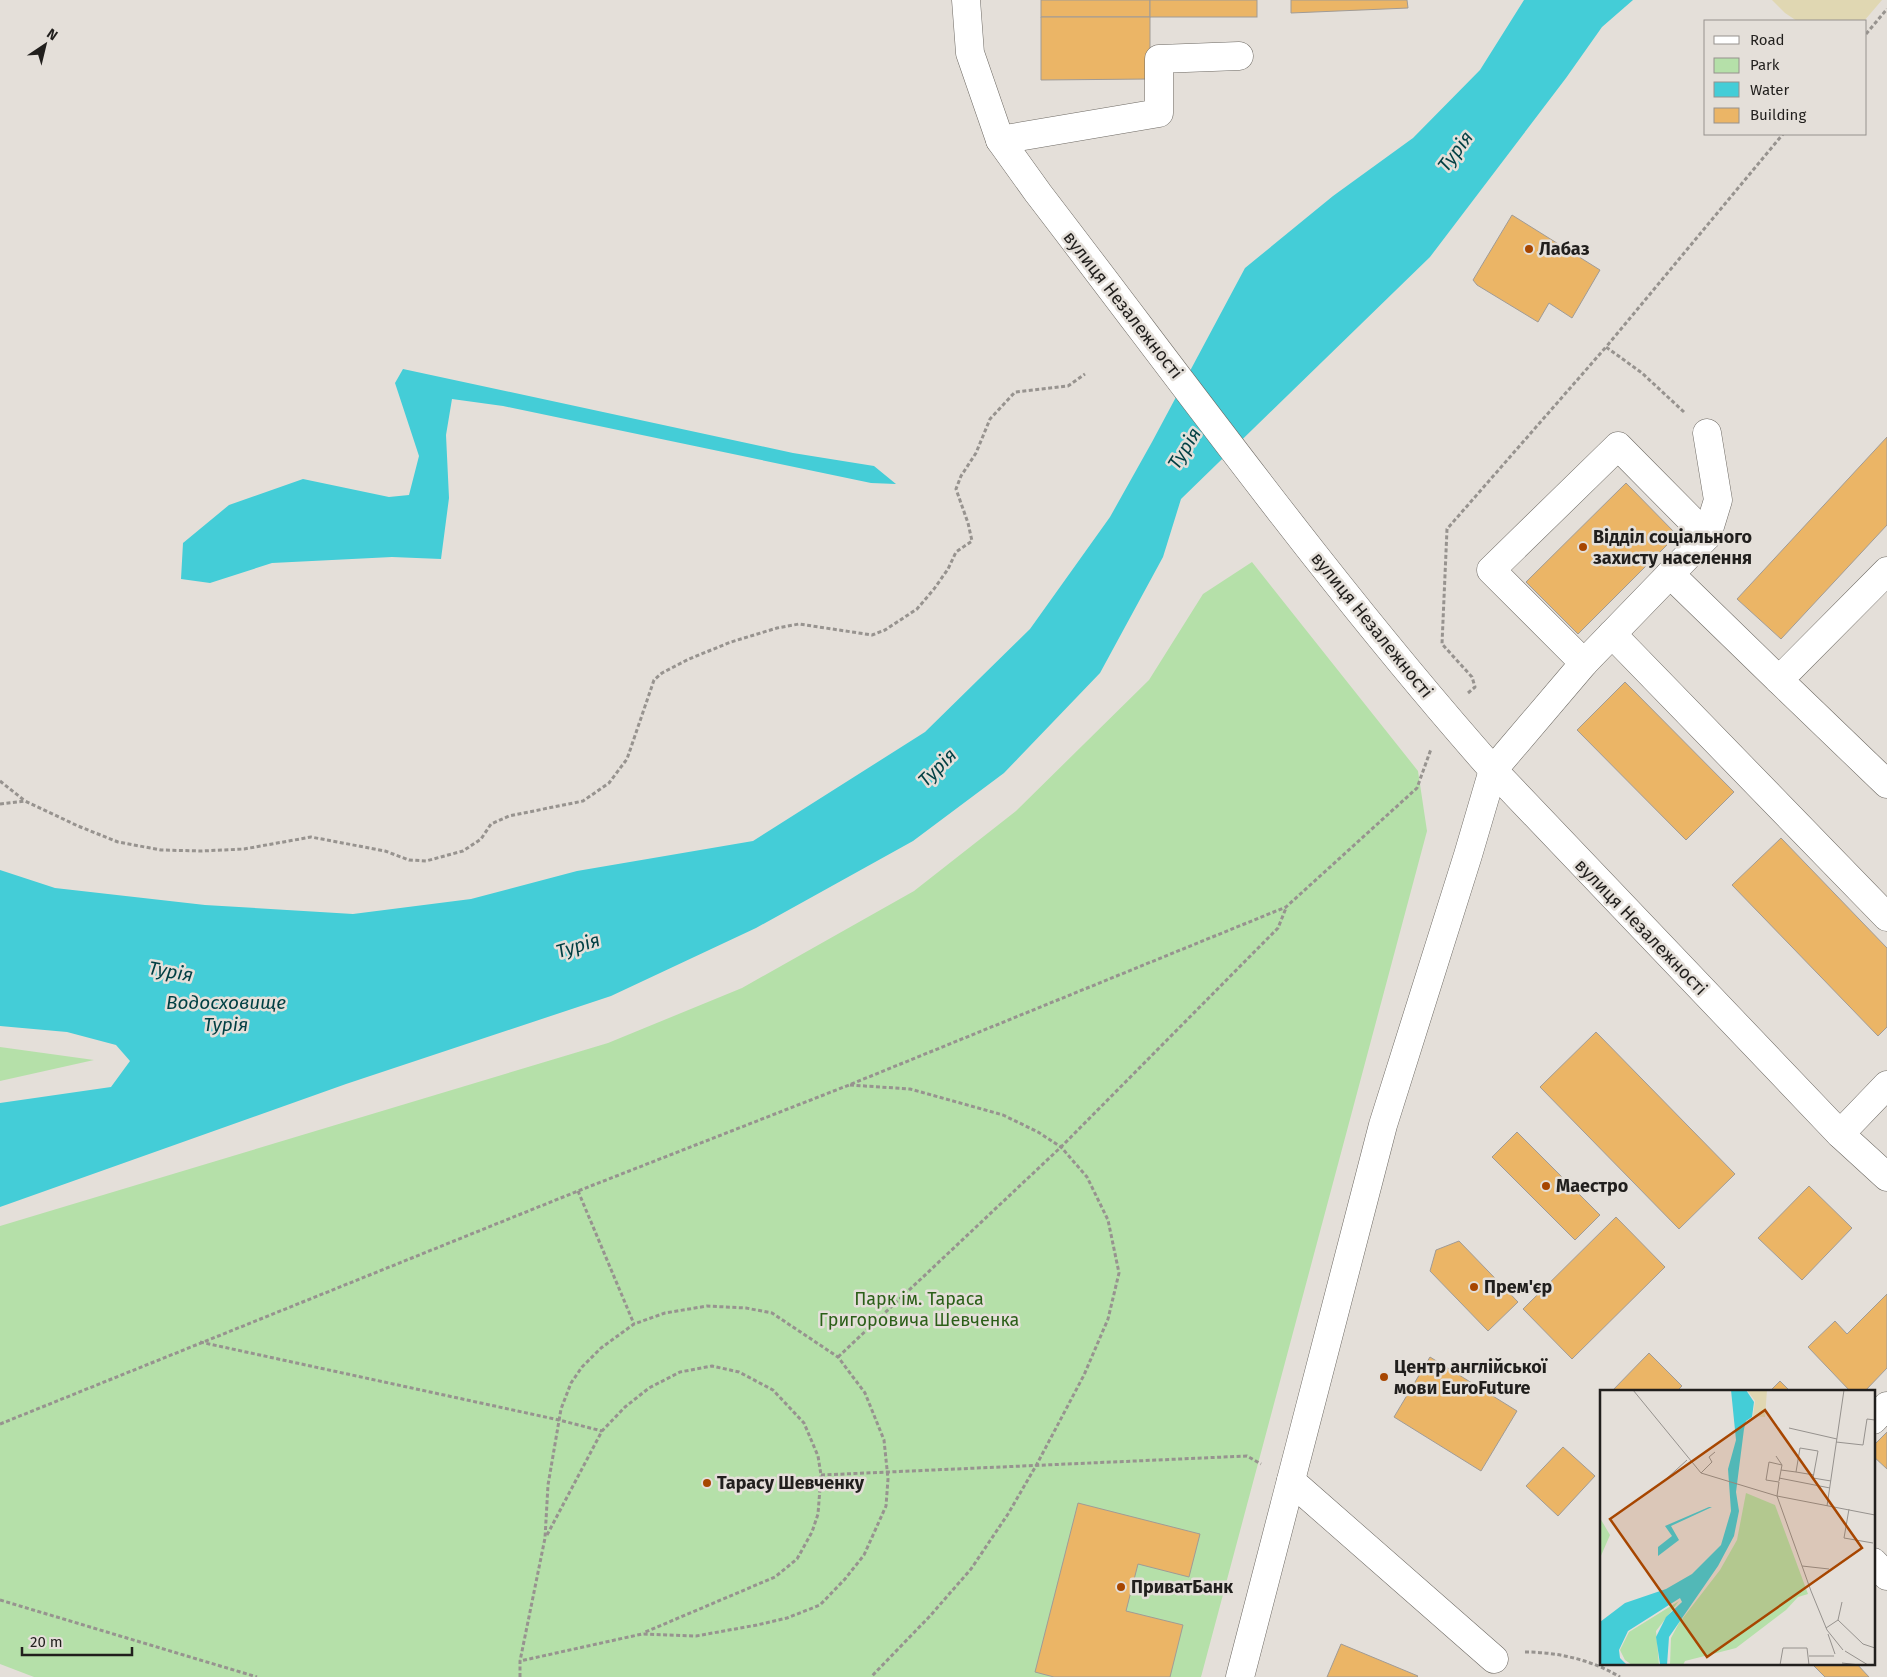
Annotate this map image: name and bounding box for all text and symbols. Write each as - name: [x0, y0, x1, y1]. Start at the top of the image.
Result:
- north arrow: [20, 20, 70, 70]
- legend: [1704, 20, 1867, 135]
- text: N: [43, 25, 61, 44]
- text: Road: [1750, 31, 1785, 49]
- text: Park: [1750, 56, 1780, 74]
- text: Water: [1750, 81, 1789, 99]
- text: Building: [1750, 106, 1806, 124]
- water label: Турія: [1433, 126, 1478, 176]
- street label: вулиця Незалежності: [1059, 227, 1187, 383]
- place label: Лабаз: [1539, 238, 1590, 260]
- marker: Лабаз: [1523, 243, 1535, 255]
- water label: Турія: [1163, 423, 1206, 473]
- place label: Відділ соціального захисту населення: [1593, 526, 1752, 569]
- marker: Відділ соціального захисту населення: [1577, 541, 1589, 553]
- street label: вулиця Незалежності: [1306, 548, 1438, 702]
- water label: Турія: [913, 743, 961, 791]
- street label: вулиця Незалежності: [1570, 854, 1712, 1000]
- water label: Турія: [553, 928, 603, 963]
- water label: Турія: [147, 956, 195, 987]
- water label: Водосховище Турія: [166, 991, 286, 1036]
- place label: Маестро: [1556, 1175, 1628, 1197]
- marker: Маестро: [1540, 1180, 1552, 1192]
- place label: Прем'єр: [1484, 1276, 1553, 1298]
- marker: Прем'єр: [1468, 1281, 1480, 1293]
- park label: Парк ім. Тараса Григоровича Шевченка: [819, 1288, 1019, 1331]
- place label: Центр англійської мови EuroFuture: [1394, 1356, 1549, 1399]
- marker: Центр англійської мови EuroFuture: [1378, 1371, 1390, 1383]
- inset map: [1600, 1390, 1874, 1664]
- place label: Тарасу Шевченку: [717, 1472, 865, 1494]
- marker: Тарасу Шевченку: [701, 1477, 713, 1489]
- place label: ПриватБанк: [1131, 1576, 1233, 1598]
- marker: ПриватБанк: [1115, 1581, 1127, 1593]
- scale bar: [22, 1624, 132, 1656]
- text: 20 m: [30, 1633, 63, 1651]

